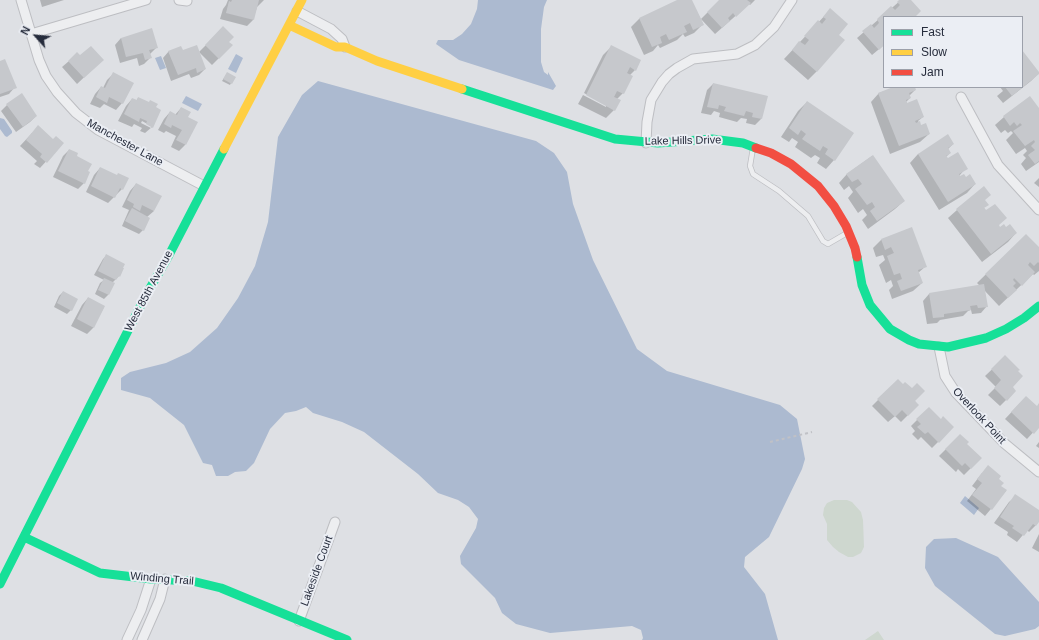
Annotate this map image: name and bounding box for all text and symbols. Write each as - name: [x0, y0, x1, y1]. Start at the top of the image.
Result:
- north arrow: [16, 16, 56, 56]
- legend: [883, 16, 1023, 88]
- text: N: [18, 24, 32, 37]
- text: Fast: [921, 25, 944, 39]
- text: Slow: [921, 45, 947, 59]
- text: Jam: [921, 65, 944, 79]
- street label: Manchester Lane: [85, 117, 165, 169]
- street label: Lake Hills Drive: [645, 134, 721, 148]
- street label: West 85th Avenue: [122, 248, 176, 334]
- street label: Overlook Point: [950, 385, 1008, 447]
- street label: Lakeside Court: [298, 534, 336, 608]
- street label: Winding Trail: [130, 570, 194, 588]

